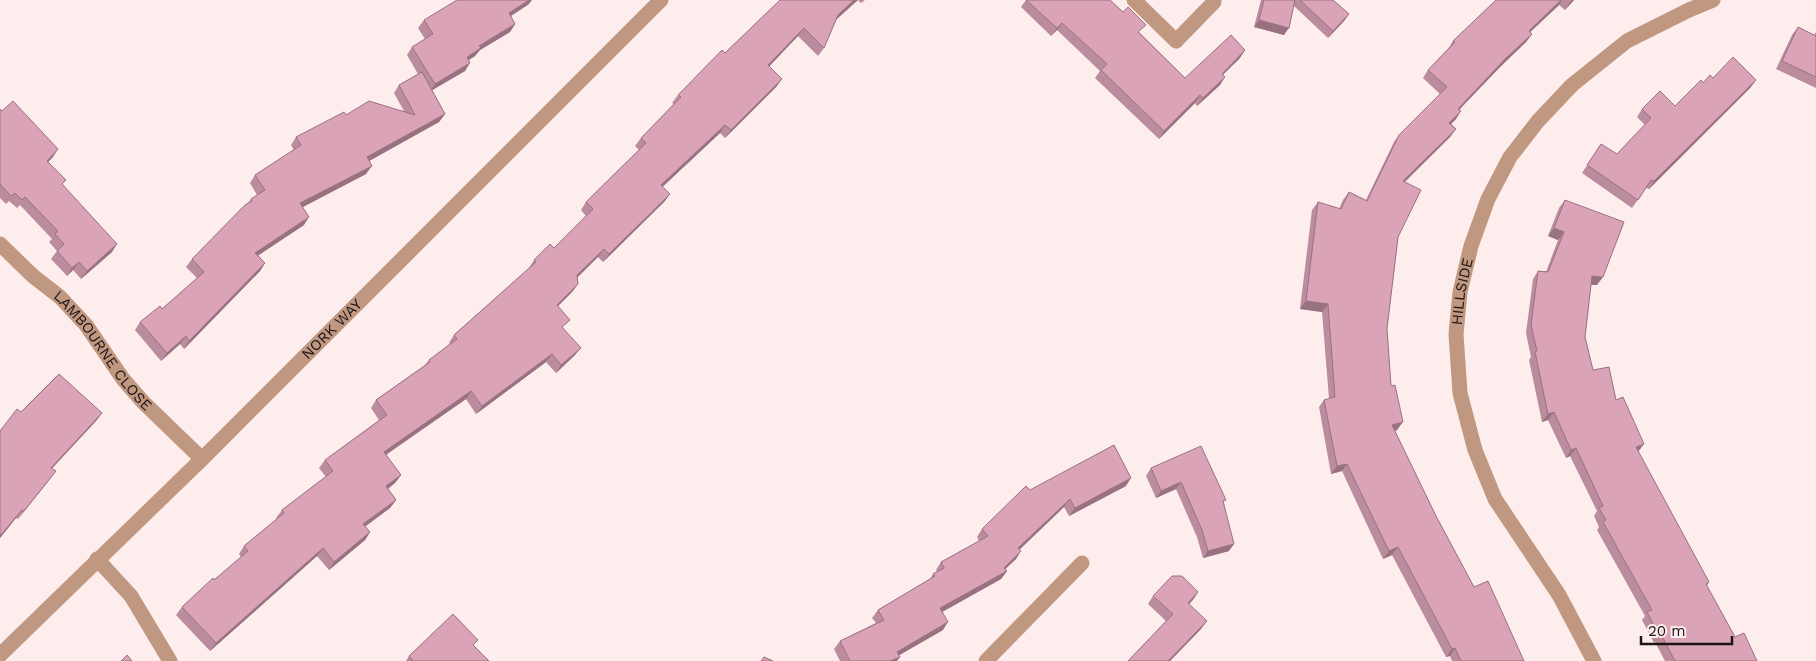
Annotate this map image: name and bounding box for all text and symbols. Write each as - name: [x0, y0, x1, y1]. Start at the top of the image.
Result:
- street label: HILLSIDE: [1448, 256, 1477, 326]
- street label: LAMBOURNE CLOSE: [50, 287, 156, 415]
- street label: NORK WAY: [298, 295, 366, 363]
- scale bar: [1641, 614, 1732, 646]
- text: 20 m: [1648, 622, 1686, 640]

